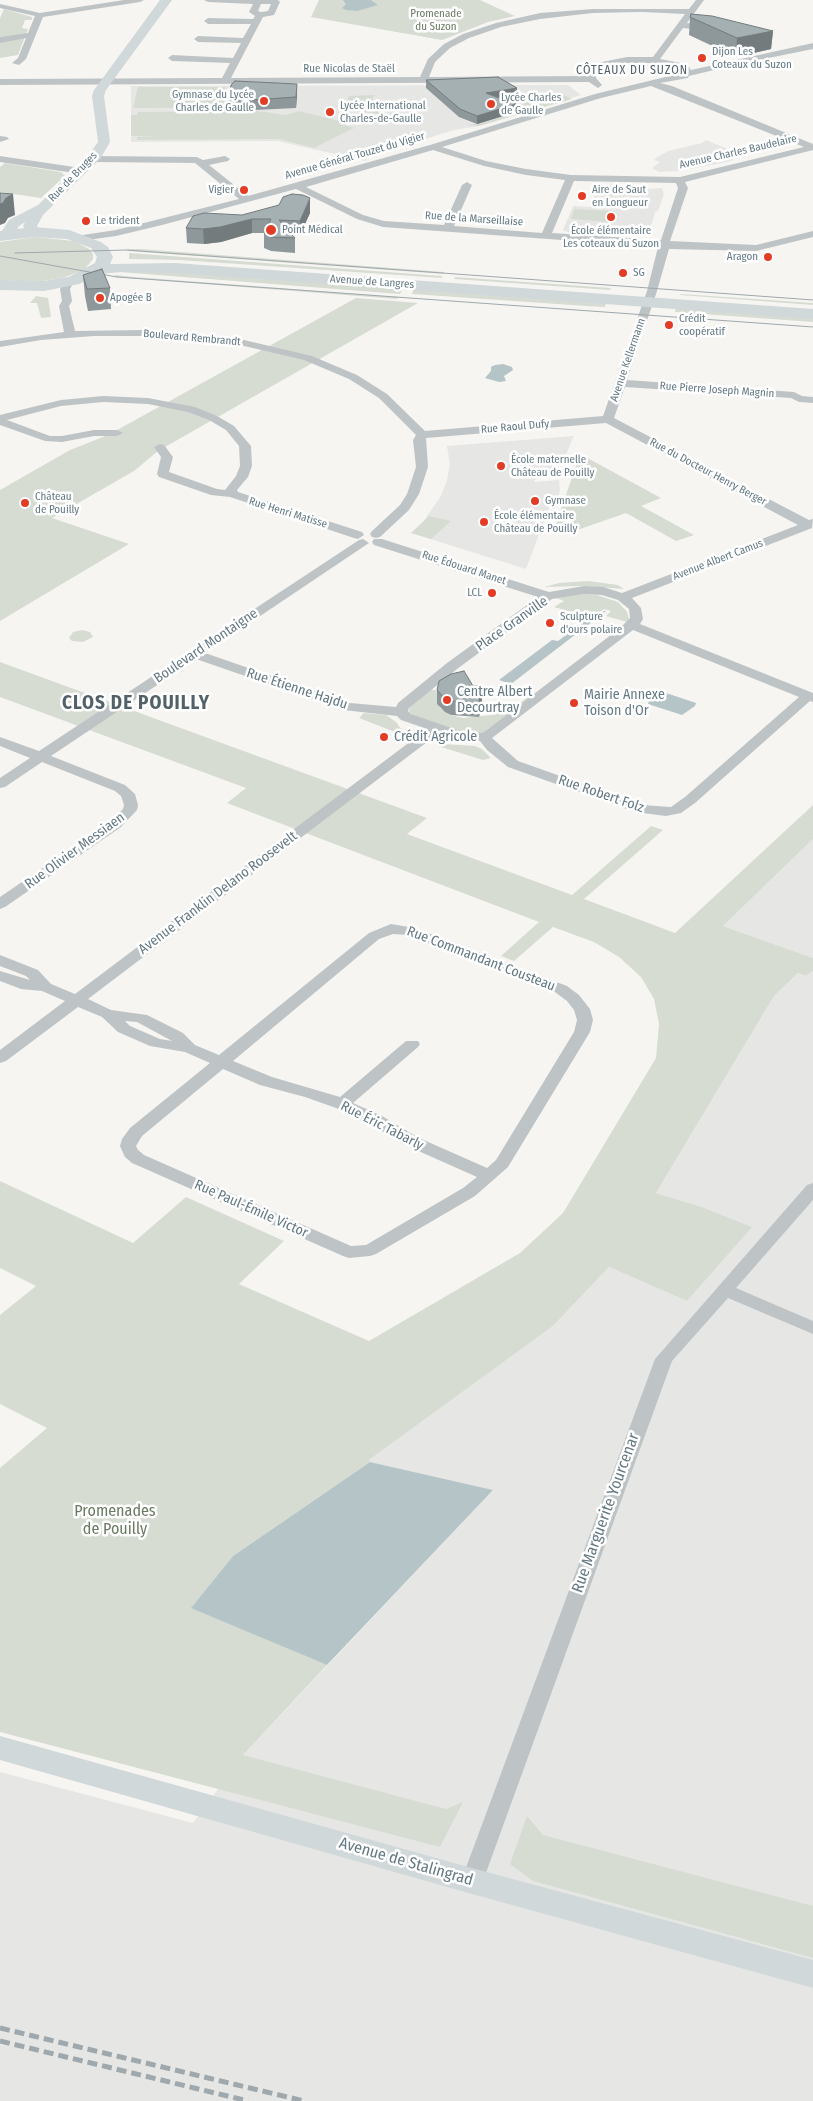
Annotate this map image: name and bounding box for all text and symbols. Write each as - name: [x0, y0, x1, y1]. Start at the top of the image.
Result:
- park label: Promenade du Suzon: [410, 7, 462, 33]
- place label: Dijon Les Coteaux du Suzon: [712, 45, 792, 71]
- marker: Dijon Les Coteaux du Suzon: [696, 52, 708, 64]
- street label: Rue Nicolas de Staël: [303, 62, 395, 76]
- district label: CÔTEAUX DU SUZON: [574, 64, 690, 78]
- place label: Gymnase du Lycée Charles de Gaulle: [172, 88, 254, 114]
- place label: Lycée Charles de Gaulle: [501, 91, 561, 117]
- marker: Gymnase du Lycée Charles de Gaulle: [258, 95, 270, 107]
- marker: Lycée Charles de Gaulle: [485, 98, 497, 110]
- place label: Lycée International Charles-de-Gaulle: [340, 99, 426, 125]
- marker: Lycée International Charles-de-Gaulle: [324, 106, 336, 118]
- street label: Avenue Général Touzet du Vigier: [284, 130, 426, 182]
- street label: Avenue Charles Baudelaire: [678, 132, 798, 172]
- street label: Rue de Bruges: [46, 149, 100, 205]
- place label: Vigier: [208, 183, 234, 197]
- place label: Aire de Saut en Longueur: [592, 183, 648, 209]
- marker: Vigier: [238, 184, 250, 196]
- marker: Aire de Saut en Longueur: [576, 190, 588, 202]
- street label: Rue de la Marseillaise: [424, 209, 524, 229]
- marker: École élémentaire Les coteaux du Suzon: [605, 211, 617, 223]
- place label: Le trident: [96, 214, 140, 228]
- marker: Le trident: [80, 215, 92, 227]
- marker: Point Médical: [264, 223, 278, 237]
- place label: Point Médical: [282, 223, 343, 237]
- place label: École élémentaire Les coteaux du Suzon: [563, 224, 659, 250]
- place label: Aragon: [727, 250, 758, 264]
- marker: Aragon: [762, 251, 774, 263]
- place label: SG: [633, 266, 645, 280]
- marker: SG: [617, 267, 629, 279]
- street label: Avenue de Langres: [329, 272, 415, 292]
- place label: Apogée B: [110, 291, 152, 305]
- marker: Apogée B: [94, 292, 106, 304]
- place label: Crédit coopératif: [679, 312, 725, 338]
- street label: Avenue Kellermann: [608, 317, 648, 403]
- marker: Crédit coopératif: [663, 319, 675, 331]
- street label: Boulevard Rembrandt: [143, 327, 241, 349]
- street label: Rue Pierre Joseph Magnin: [659, 379, 775, 401]
- street label: Rue Raoul Dufy: [480, 417, 550, 437]
- street label: Rue du Docteur Henry Berger: [647, 436, 769, 508]
- place label: École maternelle Château de Pouilly: [511, 453, 594, 479]
- marker: École maternelle Château de Pouilly: [495, 460, 507, 472]
- place label: Château de Pouilly: [35, 490, 79, 516]
- place label: Gymnase: [545, 494, 586, 508]
- street label: Rue Henri Matisse: [247, 495, 329, 531]
- marker: Gymnase: [529, 495, 541, 507]
- marker: Château de Pouilly: [19, 497, 31, 509]
- place label: École élémentaire Château de Pouilly: [494, 509, 577, 535]
- marker: École élémentaire Château de Pouilly: [478, 516, 490, 528]
- street label: Avenue Albert Camus: [671, 537, 765, 583]
- street label: Rue Édouard Manet: [420, 548, 508, 588]
- place label: LCL: [467, 586, 482, 600]
- marker: LCL: [486, 587, 498, 599]
- street label: Place Granville: [473, 593, 551, 655]
- street label: Boulevard Montaigne: [151, 605, 261, 687]
- place label: Sculpture d'ours polaire: [560, 610, 622, 636]
- marker: Sculpture d'ours polaire: [544, 617, 556, 629]
- street label: Rue Étienne Hajdu: [244, 665, 350, 713]
- place label: Centre Albert Decourtray: [457, 684, 532, 716]
- place label: Mairie Annexe Toison d'Or: [584, 687, 665, 720]
- district label: CLOS DE POUILLY: [60, 693, 212, 715]
- marker: Centre Albert Decourtray: [441, 694, 453, 706]
- marker: Mairie Annexe Toison d'Or: [568, 697, 580, 709]
- place label: Crédit Agricole: [394, 729, 477, 745]
- marker: Crédit Agricole: [378, 731, 390, 743]
- street label: Rue Robert Folz: [556, 771, 646, 817]
- street label: Rue Olivier Messiaen: [22, 809, 128, 893]
- street label: Avenue Franklin Delano Roosevelt: [135, 828, 301, 958]
- street label: Rue Commandant Cousteau: [404, 923, 558, 995]
- street label: Rue Éric Tabarly: [338, 1098, 426, 1154]
- street label: Rue Paul-Émile Victor: [192, 1176, 310, 1242]
- street label: Rue Marguerite Yourcenar: [568, 1431, 644, 1595]
- park label: Promenades de Pouilly: [74, 1502, 156, 1540]
- street label: Avenue de Stalingrad: [337, 1834, 475, 1890]

